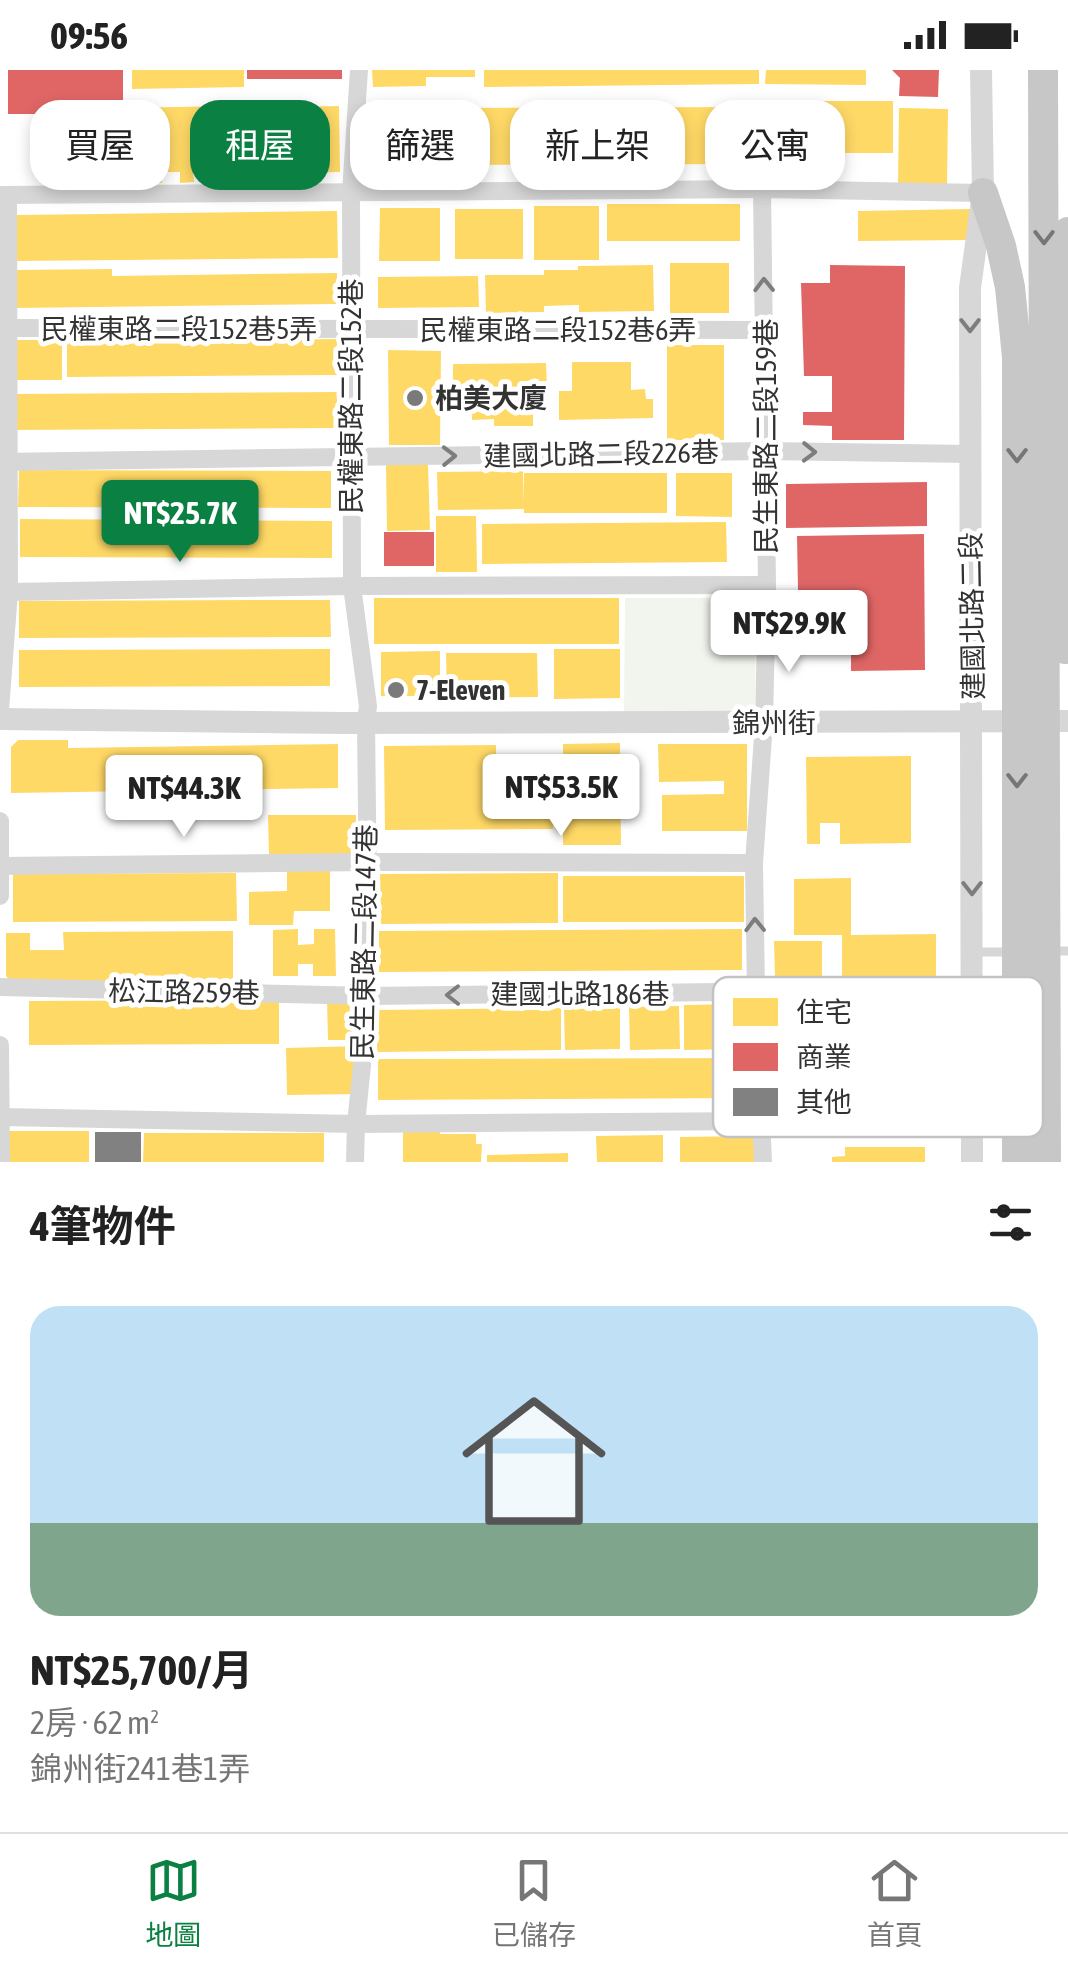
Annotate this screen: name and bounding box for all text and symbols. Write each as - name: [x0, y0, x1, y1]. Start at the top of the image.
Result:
- text: 09:56: [50, 14, 128, 57]
- chip: 買屋: [30, 100, 170, 190]
- chip: 租屋: [190, 100, 330, 190]
- chip: 篩選: [350, 100, 490, 190]
- chip: 新上架: [510, 100, 685, 190]
- chip: 公寓: [705, 100, 845, 190]
- one-way arrow: [1033, 230, 1055, 246]
- one-way arrow: [754, 277, 775, 293]
- street label: 民權東路二段152巷: [335, 278, 367, 514]
- street label: 民權東路二段152巷5弄: [41, 313, 317, 345]
- street label: 民權東路二段152巷6弄: [420, 314, 696, 346]
- street label: 民生東路二段159巷: [750, 318, 782, 554]
- one-way arrow: [959, 318, 981, 333]
- place label: 柏美大廈: [435, 382, 547, 414]
- marker: 柏美大廈: [404, 387, 426, 409]
- street label: 建國北路二段226巷: [483, 436, 719, 472]
- one-way arrow: [802, 441, 818, 462]
- one-way arrow: [442, 445, 458, 467]
- one-way arrow: [1006, 448, 1028, 463]
- pin: NT$25.7K: [77, 480, 283, 565]
- text: NT$25.7K: [124, 494, 236, 531]
- street label: 建國北路二段: [955, 532, 989, 700]
- pin: NT$29.9K: [686, 590, 892, 675]
- text: NT$29.9K: [733, 604, 845, 641]
- place label: 7-Eleven: [416, 674, 505, 706]
- marker: 7-Eleven: [385, 679, 407, 701]
- street label: 錦州街: [732, 707, 816, 739]
- pin: NT$53.5K: [458, 754, 664, 839]
- pin: NT$44.3K: [81, 755, 287, 840]
- text: NT$53.5K: [505, 768, 617, 805]
- text: NT$44.3K: [128, 769, 240, 806]
- one-way arrow: [1006, 772, 1028, 788]
- street label: 民生東路二段147巷: [346, 824, 382, 1060]
- one-way arrow: [961, 882, 983, 897]
- one-way arrow: [744, 916, 766, 932]
- street label: 松江路259巷: [108, 975, 260, 1009]
- legend: [713, 977, 1043, 1137]
- street label: 建國北路186巷: [490, 978, 670, 1010]
- one-way arrow: [445, 984, 460, 1006]
- text: 住宅: [796, 996, 852, 1028]
- text: 商業: [796, 1041, 852, 1073]
- text: 其他: [796, 1086, 852, 1118]
- icon: filters: [983, 1195, 1038, 1250]
- text: 4筆物件: [30, 1202, 176, 1250]
- icon: home: [444, 1371, 624, 1551]
- text: NT$25,700/月: [30, 1646, 253, 1694]
- text: 2房 · 62 m²: [30, 1704, 159, 1741]
- text: 錦州街241巷1弄: [30, 1750, 250, 1787]
- tab: 地圖: [145, 1853, 201, 1953]
- tab: 已儲存: [492, 1853, 576, 1953]
- tab: 首頁: [867, 1853, 923, 1953]

